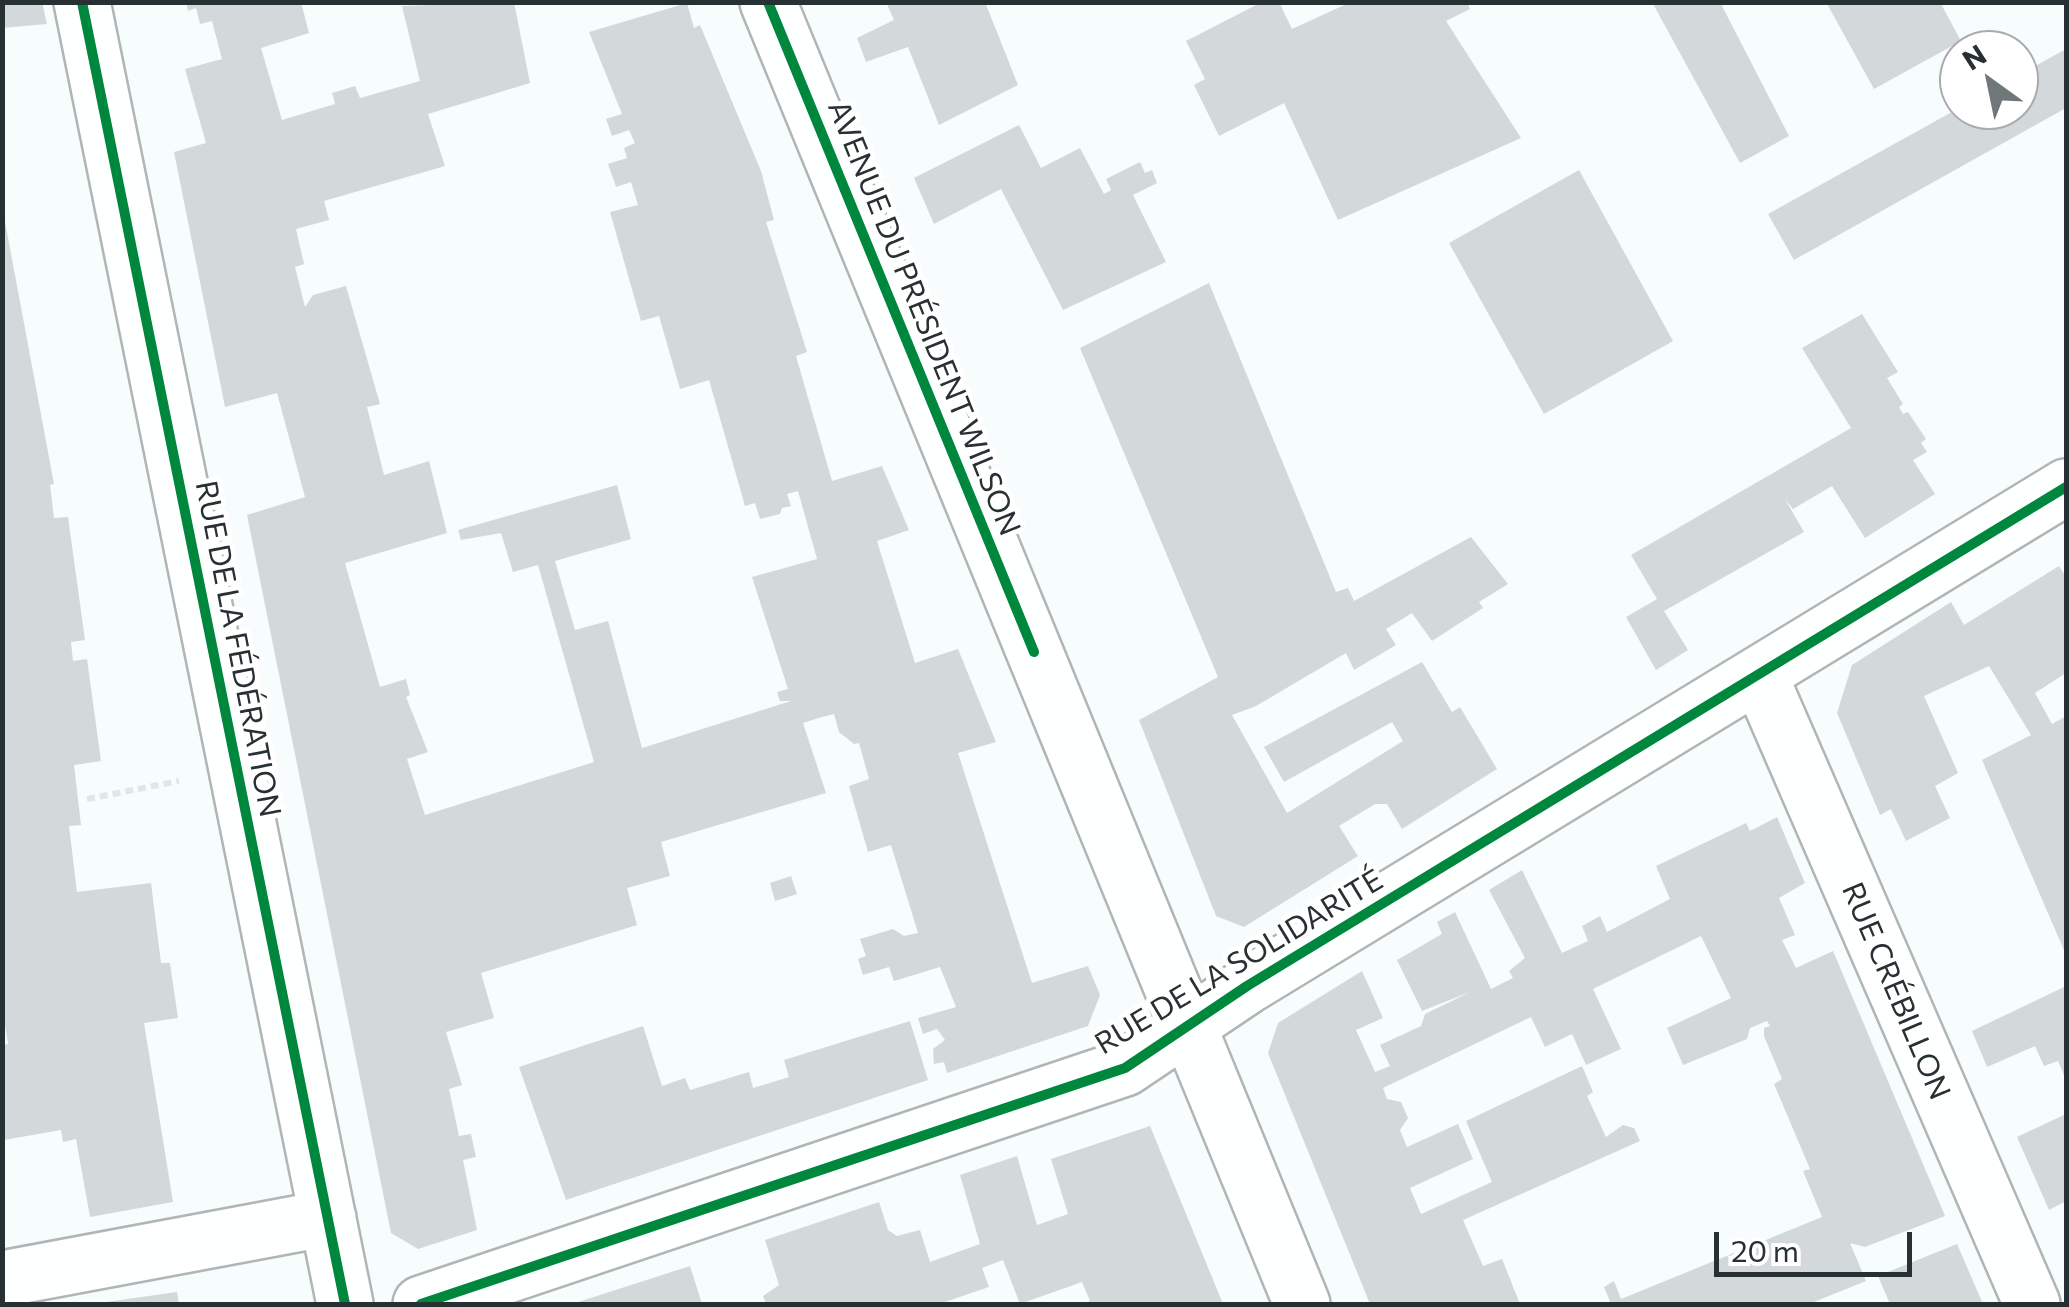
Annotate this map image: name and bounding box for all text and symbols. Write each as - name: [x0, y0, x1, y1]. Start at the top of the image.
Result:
- north arrow: [1939, 30, 2039, 130]
- text: N: [1956, 37, 1992, 76]
- street label: AVENUE DU PRÉSIDENT WILSON: [820, 95, 1028, 541]
- street label: RUE DE LA FÉDÉRATION: [188, 478, 288, 820]
- street label: RUE DE LA SOLIDARITÉ: [1089, 862, 1389, 1062]
- street label: RUE CRÉBILLON: [1834, 877, 1958, 1105]
- scale bar: [1719, 1212, 1916, 1274]
- text: 20 m: [1731, 1231, 1799, 1268]

